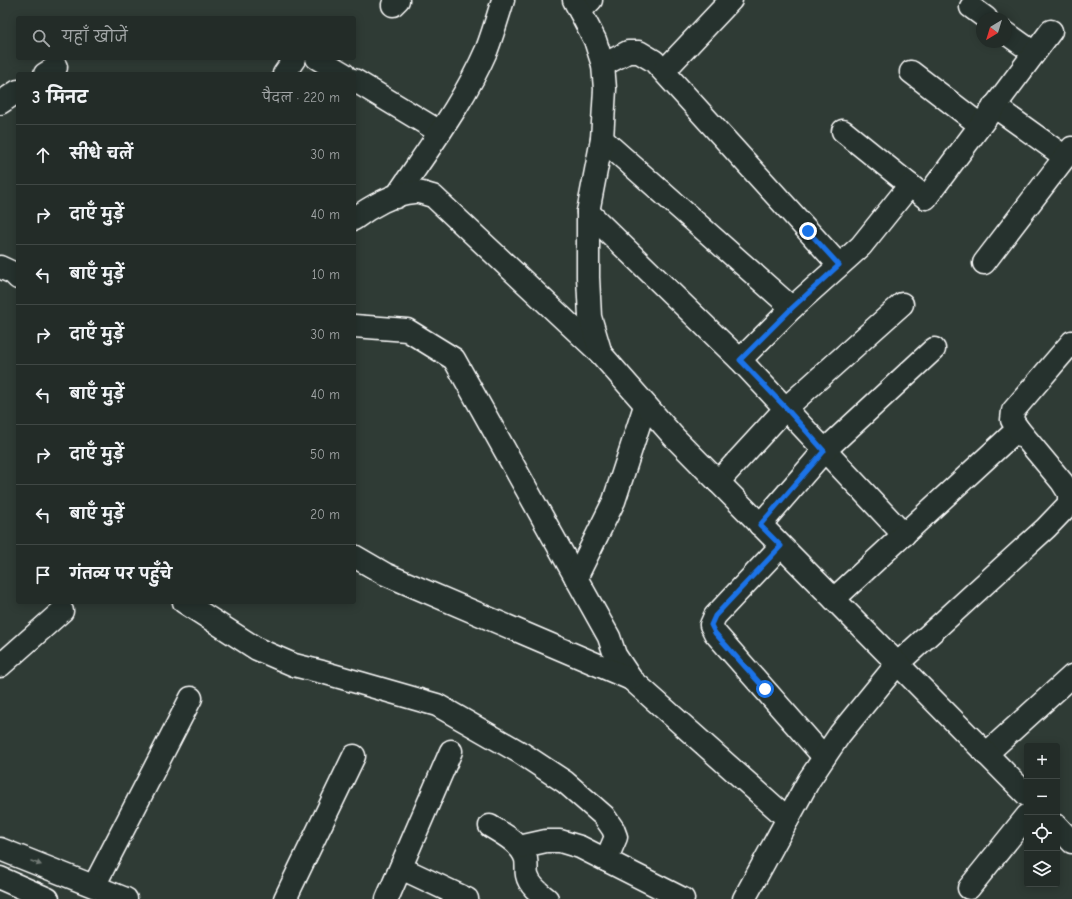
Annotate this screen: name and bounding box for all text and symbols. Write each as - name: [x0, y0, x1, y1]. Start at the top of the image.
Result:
- north arrow: [976, 12, 1012, 48]
- search box: [16, 16, 356, 60]
- icon: search: [30, 27, 52, 49]
- text: यहाँ खोजें: [62, 28, 128, 46]
- text: 3 मिनट: [32, 88, 88, 107]
- text: पैदल · 220 m: [262, 90, 340, 105]
- icon: ahead: [32, 144, 54, 166]
- text: सीधे चलें: [70, 145, 133, 163]
- text: 30 m: [310, 147, 340, 162]
- icon: right: [32, 204, 54, 226]
- text: दाएँ मुड़ें: [70, 205, 124, 223]
- text: 40 m: [311, 207, 340, 222]
- route end: [799, 222, 817, 240]
- icon: left: [32, 264, 54, 286]
- text: बाएँ मुड़ें: [70, 265, 124, 283]
- text: 10 m: [312, 267, 340, 282]
- icon: right: [32, 324, 54, 346]
- text: दाएँ मुड़ें: [70, 325, 124, 343]
- text: 30 m: [310, 327, 340, 342]
- icon: left: [32, 384, 54, 406]
- text: बाएँ मुड़ें: [70, 385, 124, 403]
- text: 40 m: [311, 387, 340, 402]
- icon: right: [32, 444, 54, 466]
- text: दाएँ मुड़ें: [70, 445, 124, 463]
- text: 50 m: [310, 447, 340, 462]
- icon: left: [32, 504, 54, 526]
- text: बाएँ मुड़ें: [70, 505, 124, 523]
- text: 20 m: [310, 507, 340, 522]
- icon: arrive: [32, 564, 54, 586]
- text: गंतव्य पर पहुँचे: [70, 565, 172, 583]
- route start: [756, 680, 774, 698]
- map controls: [1024, 743, 1060, 887]
- button: +: [1024, 743, 1060, 779]
- button: −: [1024, 779, 1060, 815]
- button: locate: [1024, 815, 1060, 851]
- button: layers: [1024, 851, 1060, 887]
- one-way arrow: [31, 860, 42, 866]

